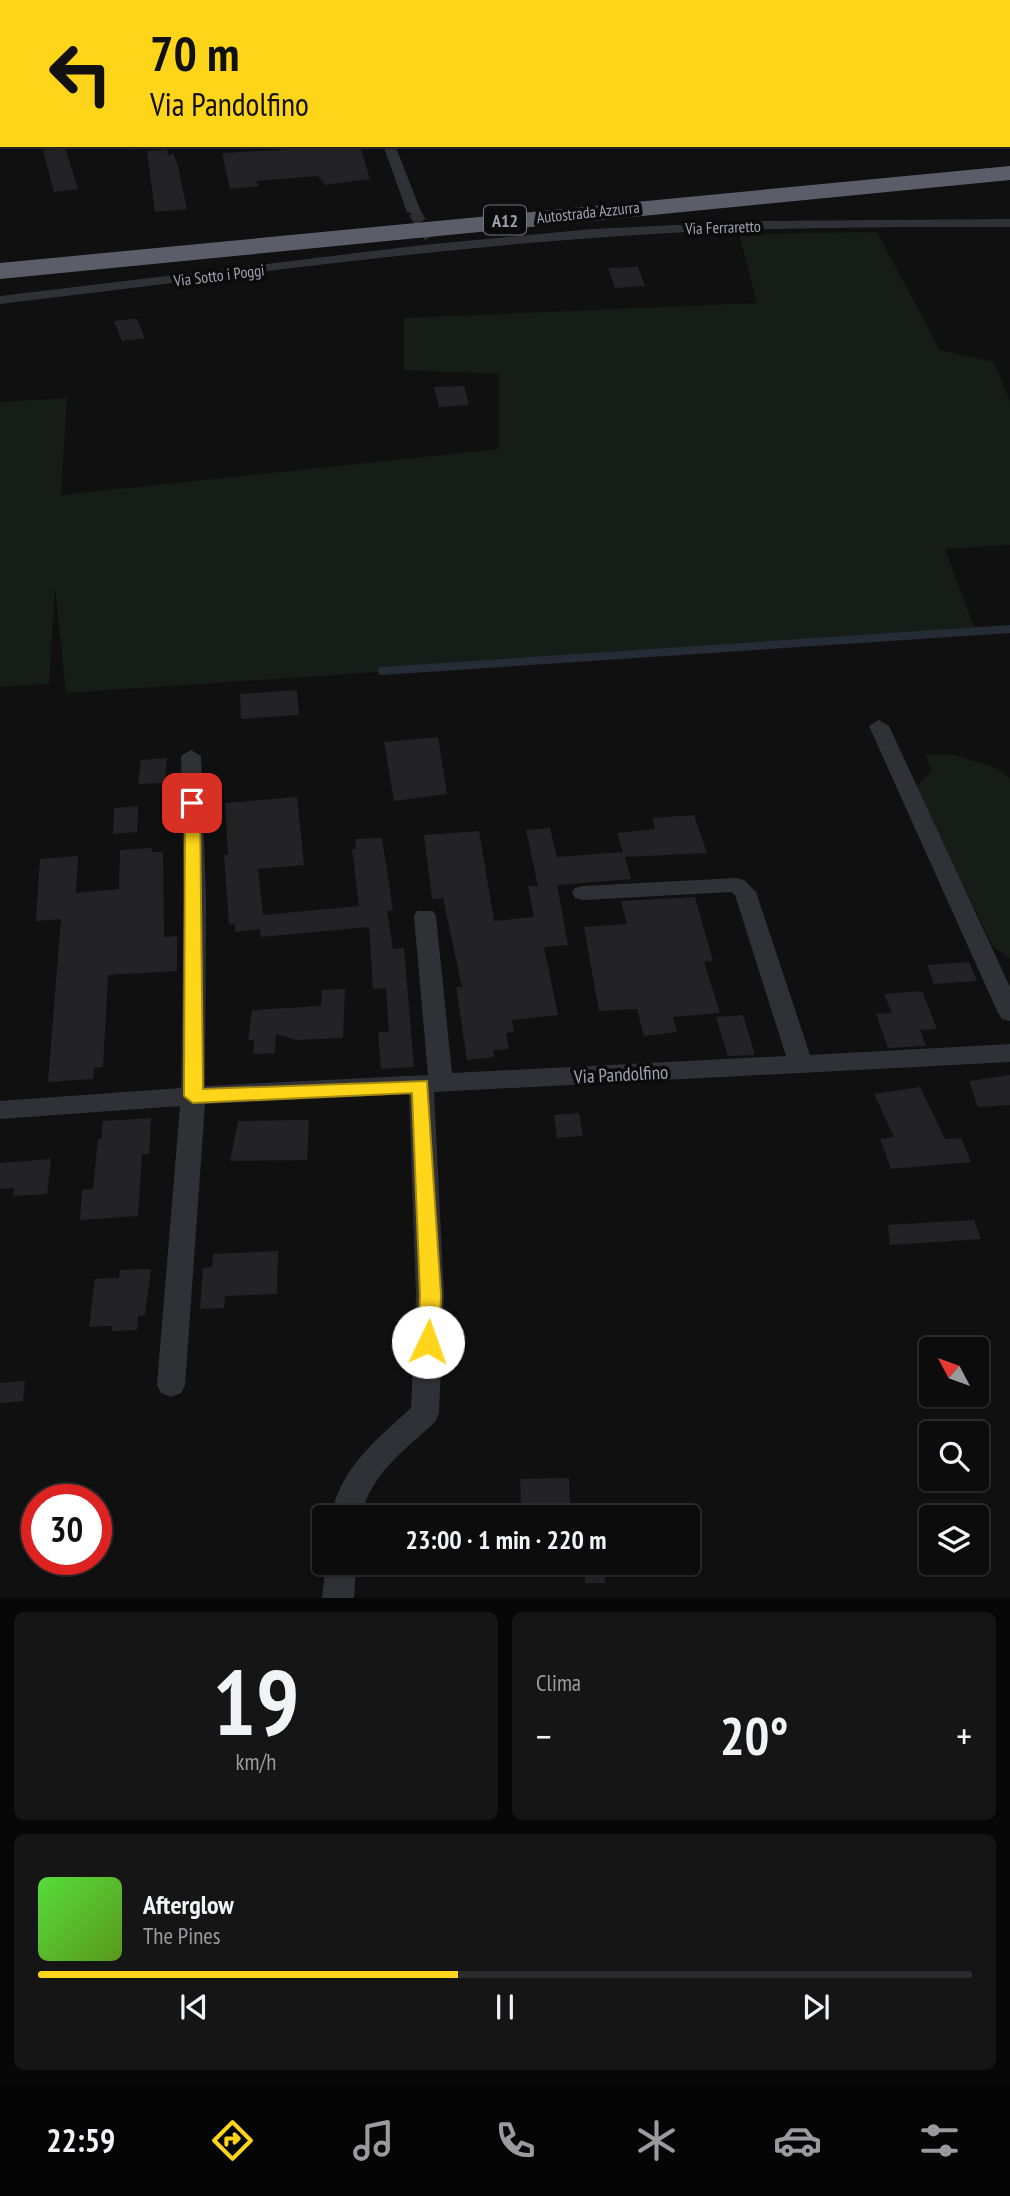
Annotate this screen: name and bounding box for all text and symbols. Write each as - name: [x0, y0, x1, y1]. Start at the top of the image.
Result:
- text: 70 m: [150, 21, 239, 85]
- icon: left: [35, 28, 126, 119]
- text: Via Pandolfino: [150, 83, 309, 125]
- street label: Autostrada Azzurra: [535, 197, 641, 227]
- road number: A12: [484, 205, 526, 234]
- street label: Via Ferraretto: [684, 216, 761, 238]
- street label: Via Sotto i Poggi: [172, 260, 265, 291]
- pin: [162, 773, 222, 833]
- icon: arrive: [173, 784, 211, 822]
- street label: Via Pandolfino: [572, 1060, 669, 1089]
- position arrow: [391, 1305, 465, 1379]
- north arrow: [919, 1337, 989, 1407]
- map controls: [919, 1337, 989, 1575]
- button: search: [919, 1421, 989, 1491]
- speed limit sign: 30: [21, 1484, 112, 1575]
- button: layers: [919, 1505, 989, 1575]
- text: 23:00 · 1 min · 220 m: [406, 1523, 606, 1556]
- text: 19: [213, 1642, 300, 1760]
- text: Clima: [536, 1668, 581, 1697]
- text: 20°: [720, 1702, 788, 1769]
- text: −: [536, 1711, 552, 1760]
- text: +: [956, 1711, 972, 1760]
- text: km/h: [236, 1747, 276, 1776]
- text: Afterglow: [143, 1888, 234, 1921]
- text: The Pines: [143, 1921, 221, 1950]
- icon: previous: [175, 1988, 213, 2026]
- icon: pause: [486, 1988, 524, 2026]
- icon: next: [797, 1988, 835, 2026]
- icon: directions: [208, 2116, 257, 2165]
- icon: music: [349, 2116, 398, 2165]
- icon: phone: [491, 2116, 540, 2165]
- icon: climate: [632, 2116, 681, 2165]
- icon: car: [773, 2116, 822, 2165]
- icon: filters: [915, 2116, 964, 2165]
- text: 22:59: [46, 2119, 115, 2161]

